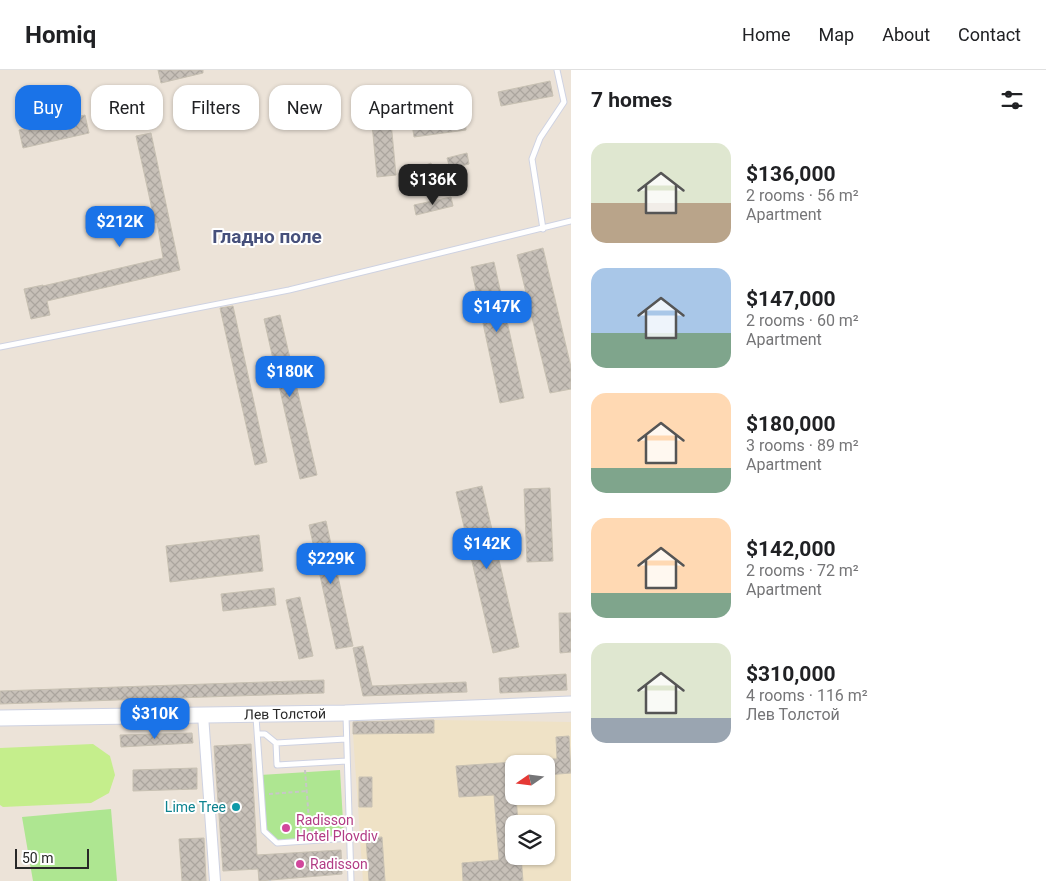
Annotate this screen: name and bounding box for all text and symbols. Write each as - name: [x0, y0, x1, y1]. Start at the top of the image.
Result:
- text: Homiq: [25, 21, 96, 49]
- text: Home: [742, 24, 791, 45]
- text: Map: [819, 24, 854, 45]
- text: About: [882, 24, 930, 45]
- text: Contact: [958, 24, 1021, 45]
- chip: Buy: [15, 85, 81, 130]
- chip: Rent: [91, 85, 163, 130]
- chip: Filters: [173, 85, 259, 130]
- chip: New: [269, 85, 341, 130]
- chip: Apartment: [351, 85, 472, 130]
- icon: filters: [998, 86, 1026, 114]
- text: 7 homes: [591, 88, 672, 112]
- text: $136,000: [746, 162, 836, 186]
- icon: home: [631, 163, 691, 223]
- pin: $136K: [398, 164, 468, 206]
- text: $136K: [410, 170, 456, 189]
- text: 2 rooms · 56 m²: [746, 186, 859, 205]
- text: Apartment: [746, 205, 822, 224]
- pin: $212K: [85, 206, 155, 248]
- text: $212K: [97, 212, 143, 231]
- district label: Гладно поле: [212, 225, 322, 248]
- text: $147,000: [746, 287, 836, 311]
- icon: home: [631, 288, 691, 348]
- pin: $147K: [462, 290, 532, 333]
- text: $147K: [474, 297, 520, 316]
- text: 2 rooms · 60 m²: [746, 311, 859, 330]
- text: Apartment: [746, 330, 822, 349]
- pin: $180K: [255, 356, 325, 398]
- text: $180K: [267, 362, 313, 381]
- text: $180,000: [746, 412, 836, 436]
- icon: home: [631, 413, 691, 473]
- text: 3 rooms · 89 m²: [746, 436, 859, 455]
- text: Apartment: [746, 455, 822, 474]
- pin: $142K: [452, 528, 522, 570]
- text: $142K: [464, 534, 510, 553]
- text: $142,000: [746, 537, 836, 561]
- icon: home: [631, 538, 691, 598]
- pin: $229K: [296, 542, 366, 585]
- text: $229K: [308, 549, 354, 568]
- text: 2 rooms · 72 m²: [746, 561, 859, 580]
- text: Apartment: [746, 580, 822, 599]
- text: $310,000: [746, 662, 836, 686]
- icon: home: [631, 663, 691, 723]
- text: 4 rooms · 116 m²: [746, 686, 868, 705]
- pin: $310K: [120, 698, 190, 740]
- text: $310K: [132, 704, 178, 723]
- street label: Лев Толстой: [244, 705, 326, 722]
- text: Лев Толстой: [746, 705, 840, 724]
- north arrow: [505, 755, 555, 805]
- map controls: [505, 755, 555, 865]
- place label: Lime Tree: [165, 799, 226, 815]
- marker: Lime Tree: [230, 801, 242, 813]
- place label: Radisson Hotel Plovdiv: [296, 812, 378, 844]
- button: layers: [505, 815, 555, 865]
- marker: Radisson Hotel Plovdiv: [280, 822, 292, 834]
- scale bar: [15, 846, 89, 869]
- text: 50 m: [22, 850, 54, 866]
- place label: Radisson: [310, 856, 368, 872]
- marker: Radisson: [294, 858, 306, 870]

